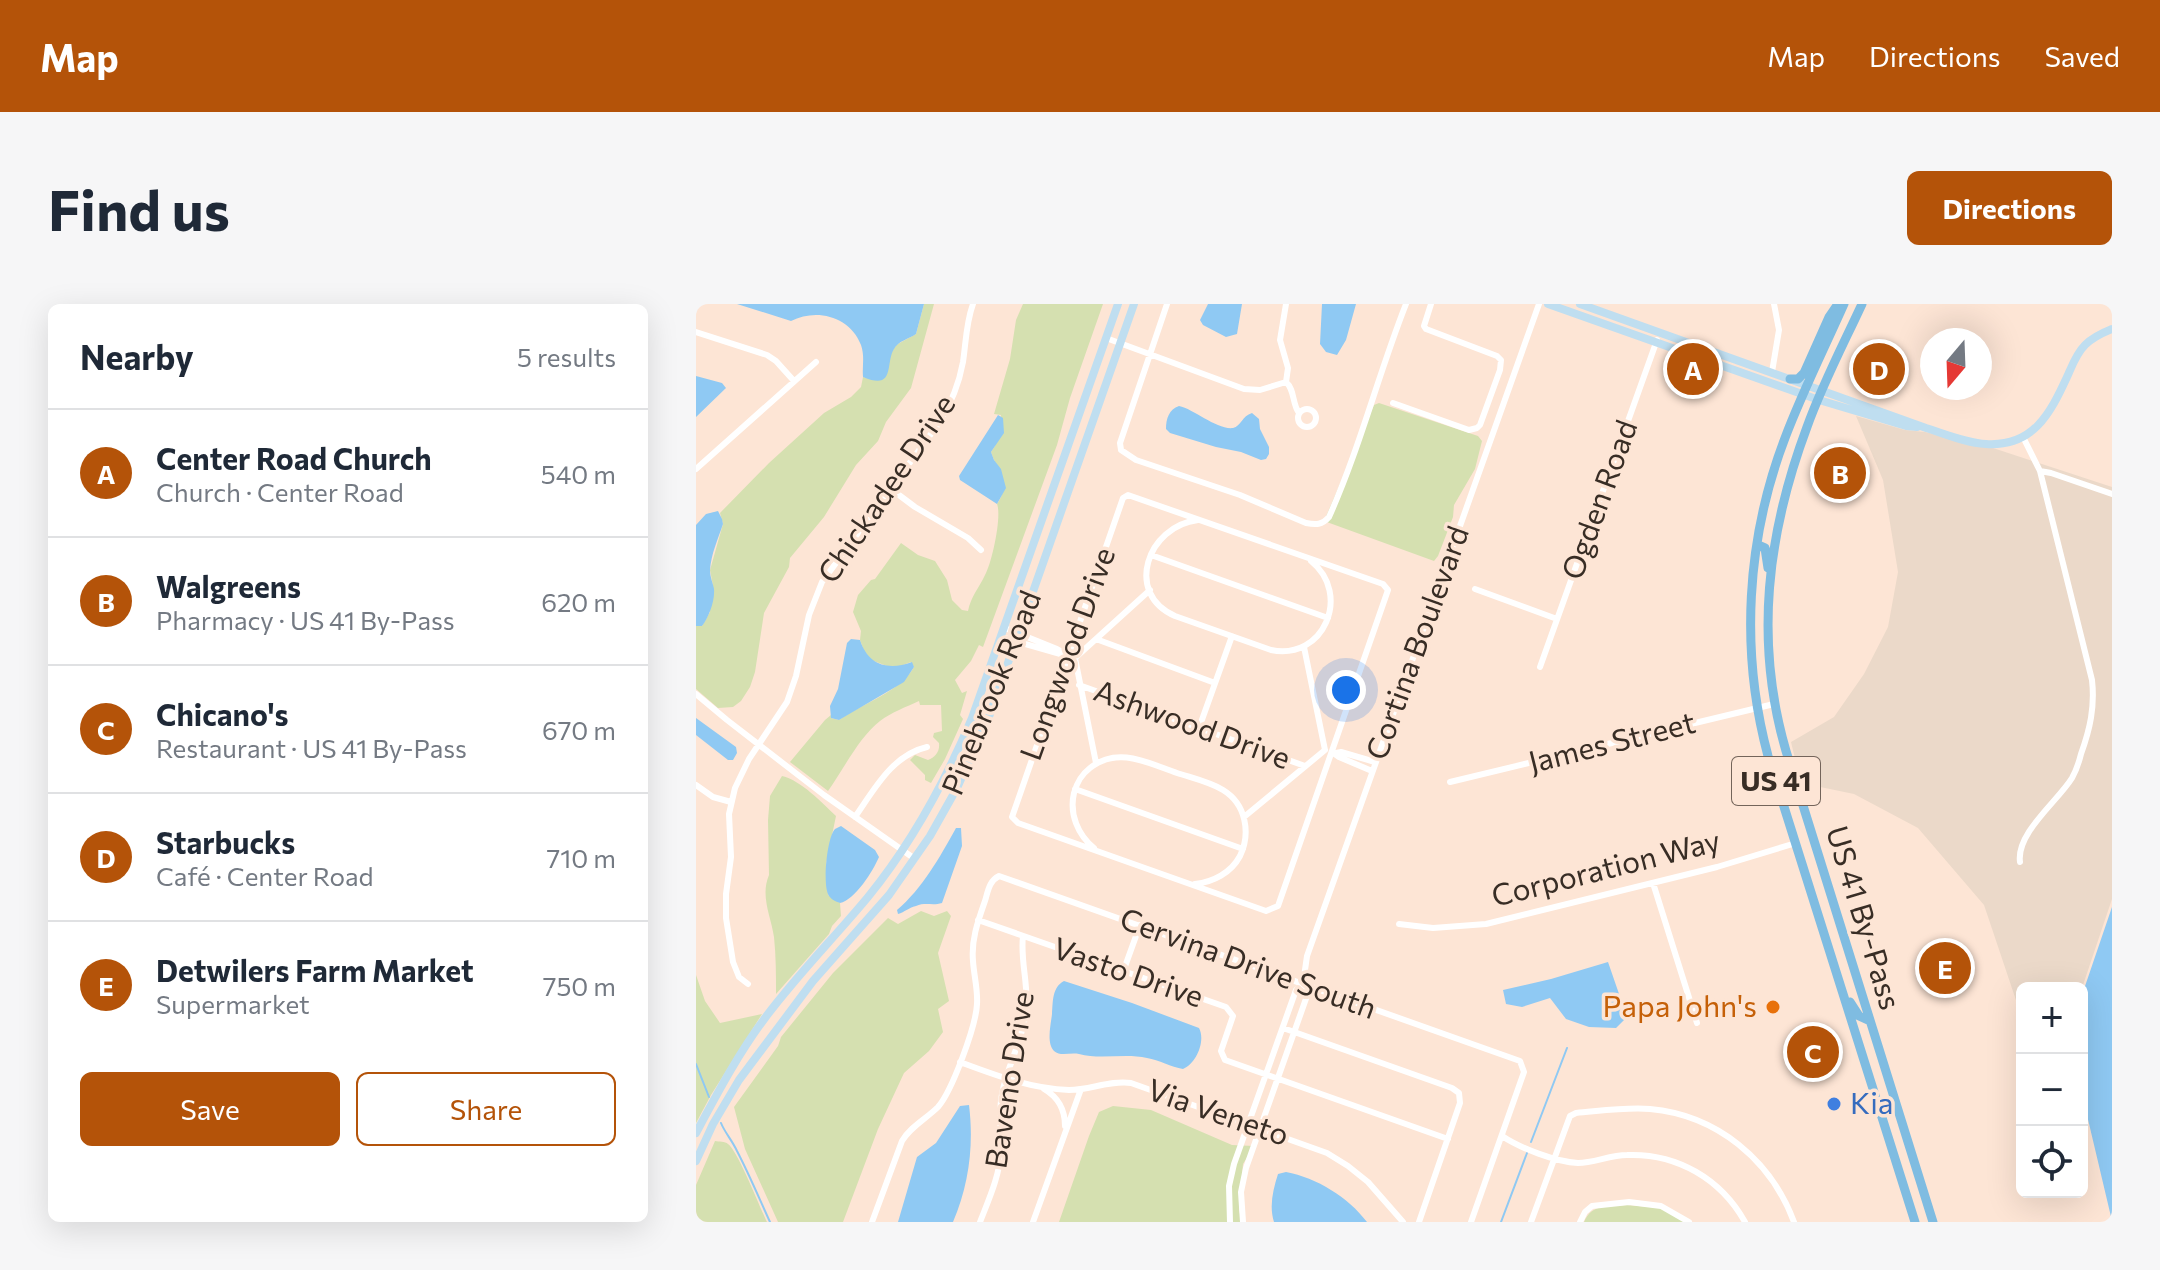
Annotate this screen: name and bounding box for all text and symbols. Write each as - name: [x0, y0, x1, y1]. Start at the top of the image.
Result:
- text: Map: [40, 33, 119, 80]
- text: Map: [1767, 39, 1825, 73]
- text: Directions: [1869, 39, 2000, 73]
- text: Saved: [2044, 39, 2120, 73]
- button: Directions: [1907, 171, 2112, 245]
- text: Find us: [48, 174, 230, 243]
- north arrow: [1920, 328, 1992, 400]
- text: Nearby: [80, 335, 194, 377]
- pin: A: [1667, 339, 1719, 399]
- pin: D: [1853, 339, 1905, 399]
- text: 5 results: [517, 341, 616, 372]
- street label: Chickadee Drive: [808, 386, 962, 589]
- street label: Ogden Road: [1552, 414, 1644, 584]
- text: Center Road Church: [156, 439, 432, 476]
- pin: B: [1814, 443, 1866, 503]
- text: A: [97, 458, 115, 489]
- text: 540 m: [541, 458, 616, 489]
- text: Church · Center Road: [156, 476, 404, 507]
- street label: Cortina Boulevard: [1356, 520, 1475, 764]
- street label: Longwood Drive: [1010, 542, 1121, 764]
- text: Walgreens: [156, 567, 301, 604]
- street label: Pinebrook Road: [932, 585, 1047, 799]
- text: B: [97, 586, 115, 617]
- text: 620 m: [541, 586, 616, 617]
- text: Pharmacy · US 41 By-Pass: [156, 604, 455, 635]
- street label: Ashwood Drive: [1090, 670, 1296, 775]
- your location: [1326, 670, 1366, 710]
- text: Chicano's: [156, 695, 289, 732]
- street label: James Street: [1524, 702, 1699, 779]
- text: C: [97, 714, 115, 745]
- text: 670 m: [542, 714, 616, 745]
- text: Restaurant · US 41 By-Pass: [156, 732, 467, 763]
- road number: US 41: [1732, 757, 1820, 805]
- street label: Corporation Way: [1487, 820, 1724, 913]
- street label: US 41 By-Pass: [1820, 821, 1911, 1014]
- text: Starbucks: [156, 823, 295, 860]
- text: D: [96, 842, 116, 873]
- text: 710 m: [547, 842, 616, 873]
- text: Café · Center Road: [156, 860, 374, 891]
- street label: Cervina Drive South: [1116, 898, 1382, 1025]
- street label: Vasto Drive: [1049, 928, 1209, 1014]
- pin: E: [1919, 938, 1971, 998]
- text: Detwilers Farm Market: [156, 951, 474, 988]
- text: E: [98, 970, 114, 1001]
- text: 750 m: [543, 970, 616, 1001]
- map controls: [2016, 982, 2088, 1198]
- button: +: [2016, 982, 2088, 1054]
- place label: Papa John's: [1603, 986, 1757, 1023]
- text: Supermarket: [156, 988, 310, 1019]
- street label: Baveno Drive: [975, 988, 1040, 1171]
- marker: Papa John's: [1764, 998, 1782, 1016]
- pin: C: [1787, 1022, 1839, 1082]
- button: −: [2016, 1054, 2088, 1126]
- street label: Via Veneto: [1143, 1069, 1294, 1152]
- button: Save: [80, 1072, 340, 1146]
- button: Share: [356, 1072, 616, 1146]
- place label: Kia: [1850, 1083, 1894, 1120]
- marker: Kia: [1825, 1095, 1843, 1113]
- button: locate: [2016, 1126, 2088, 1198]

